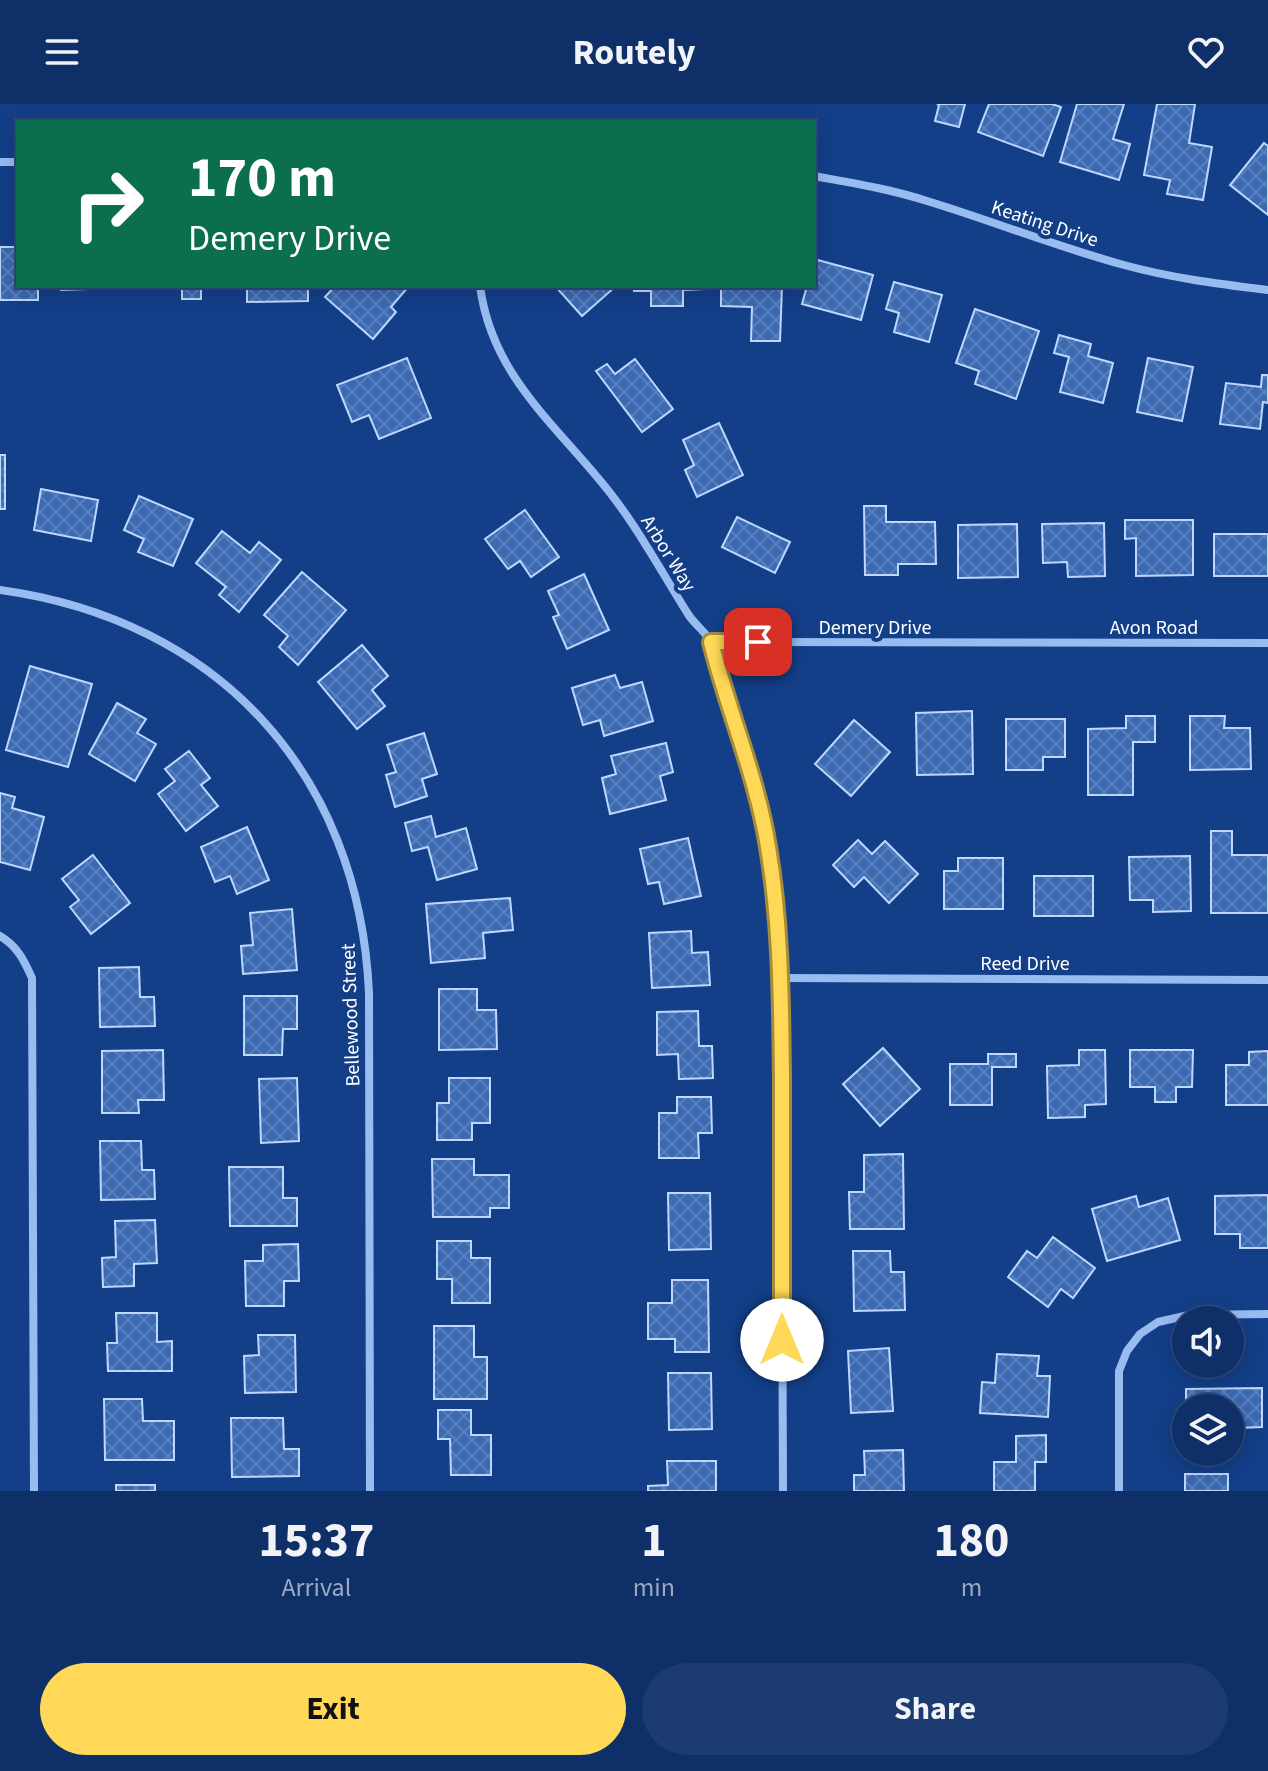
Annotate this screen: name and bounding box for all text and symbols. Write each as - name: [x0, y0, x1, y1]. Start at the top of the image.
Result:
- text: Routely: [573, 27, 695, 78]
- icon: menu: [40, 30, 84, 74]
- icon: heart: [1184, 30, 1228, 74]
- text: 170 m: [188, 139, 336, 218]
- icon: right: [56, 152, 160, 256]
- street label: Keating Drive: [988, 193, 1102, 254]
- text: Demery Drive: [188, 213, 391, 264]
- street label: Arbor Way: [634, 510, 703, 598]
- pin: [724, 608, 792, 676]
- street label: Demery Drive: [819, 614, 932, 642]
- street label: Avon Road: [1110, 614, 1198, 642]
- icon: arrive: [736, 620, 780, 664]
- street label: Bellewood Street: [335, 943, 367, 1087]
- street label: Reed Drive: [980, 950, 1070, 978]
- position arrow: [740, 1298, 824, 1382]
- map controls: [1172, 1306, 1244, 1466]
- button: sound: [1172, 1306, 1244, 1378]
- button: layers: [1172, 1394, 1244, 1466]
- text: 15:37: [258, 1507, 374, 1575]
- text: 1: [641, 1507, 667, 1575]
- text: 180: [933, 1507, 1009, 1575]
- text: Arrival: [281, 1569, 351, 1606]
- text: min: [633, 1569, 675, 1606]
- text: m: [961, 1569, 982, 1606]
- button: Exit: [40, 1663, 626, 1755]
- button: Share: [642, 1663, 1228, 1755]

